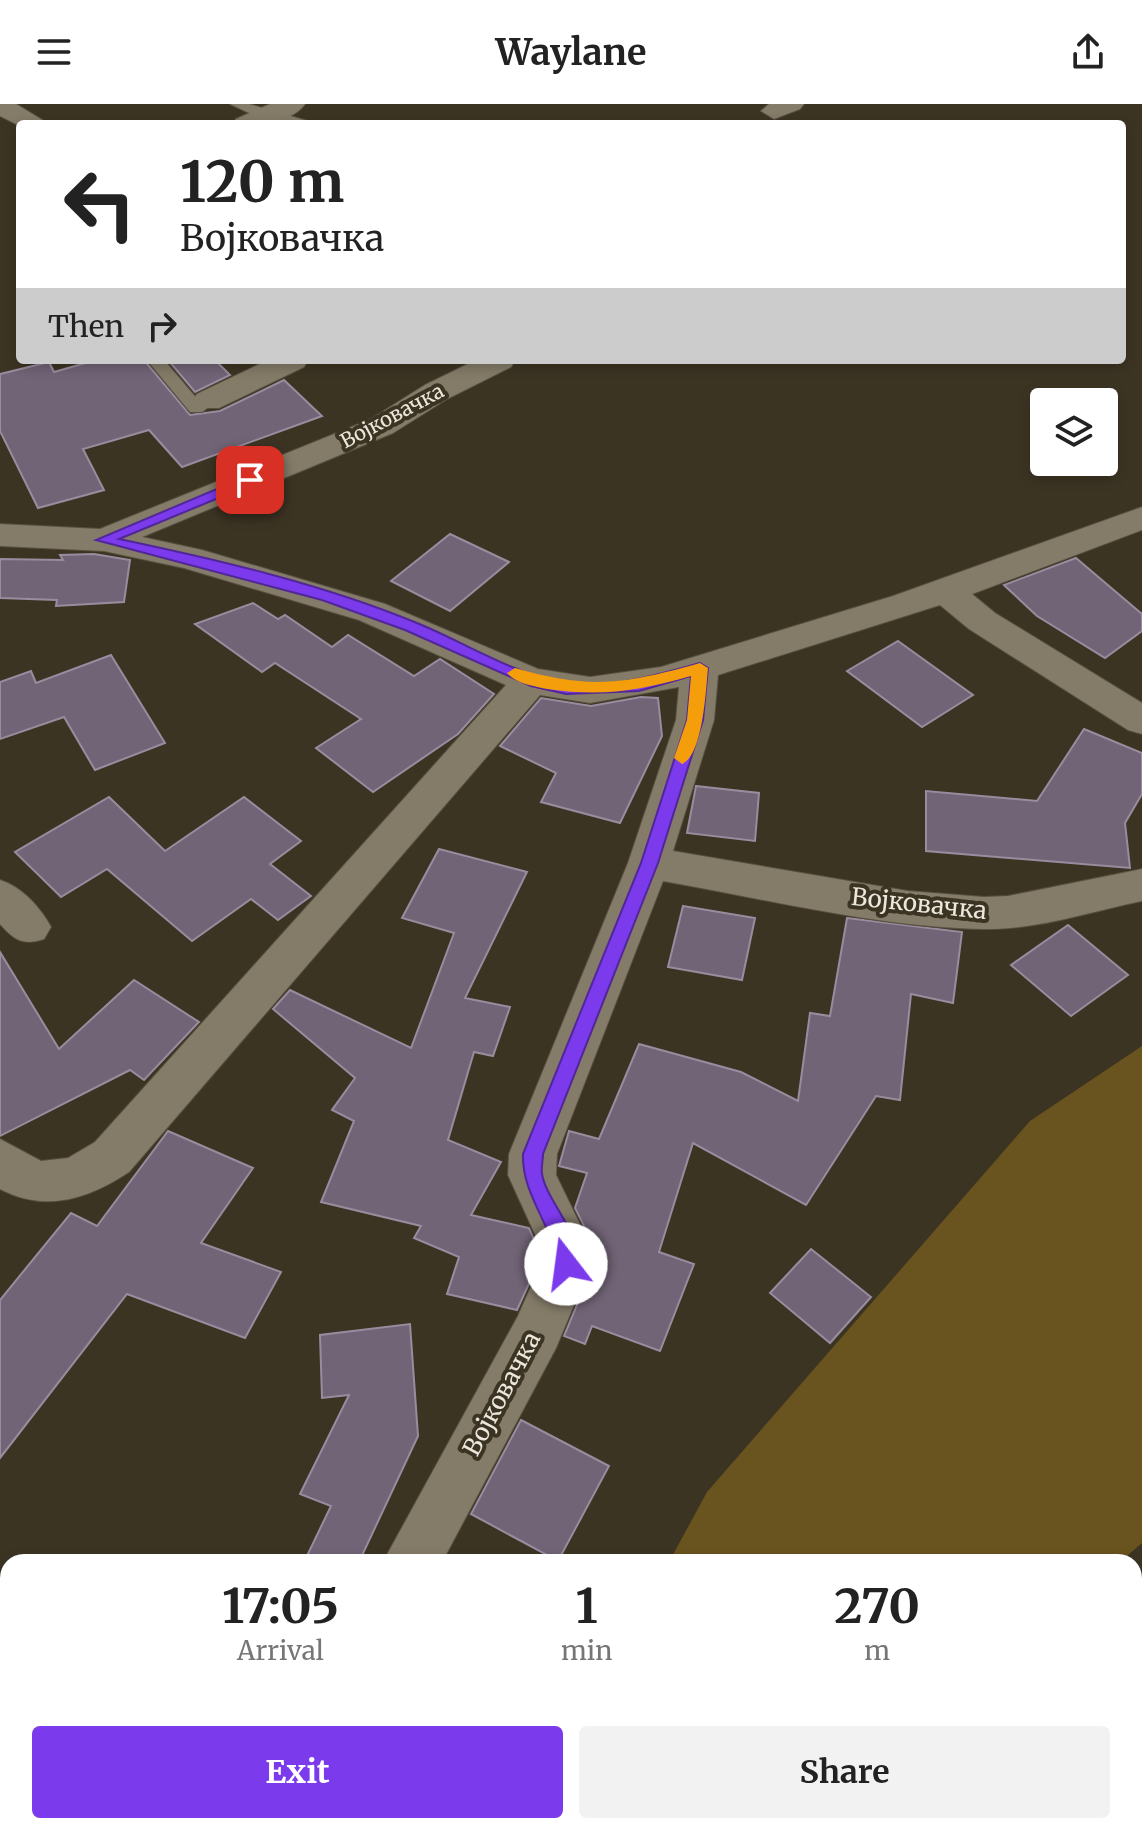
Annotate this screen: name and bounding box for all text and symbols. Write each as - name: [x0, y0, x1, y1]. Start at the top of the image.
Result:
- icon: menu: [32, 30, 76, 74]
- text: Waylane: [496, 30, 646, 75]
- icon: share: [1066, 30, 1110, 74]
- text: 120 m: [180, 147, 344, 217]
- icon: left: [48, 152, 152, 256]
- text: Војковачка: [180, 216, 384, 261]
- icon: right: [140, 304, 184, 348]
- text: Then: [48, 307, 124, 345]
- street label: Војковачка: [336, 378, 448, 453]
- map controls: [1030, 388, 1118, 476]
- button: layers: [1030, 388, 1118, 476]
- pin: [216, 446, 284, 514]
- icon: arrive: [228, 458, 272, 502]
- street label: Војковачка: [850, 881, 989, 926]
- position arrow: [524, 1222, 608, 1306]
- street label: Војковачка: [456, 1326, 547, 1461]
- text: 17:05: [222, 1576, 339, 1636]
- text: 1: [576, 1576, 598, 1636]
- text: 270: [834, 1576, 920, 1636]
- text: Arrival: [237, 1634, 324, 1667]
- text: min: [561, 1634, 612, 1667]
- text: m: [864, 1634, 890, 1667]
- button: Exit: [32, 1726, 563, 1818]
- button: Share: [579, 1726, 1110, 1818]

